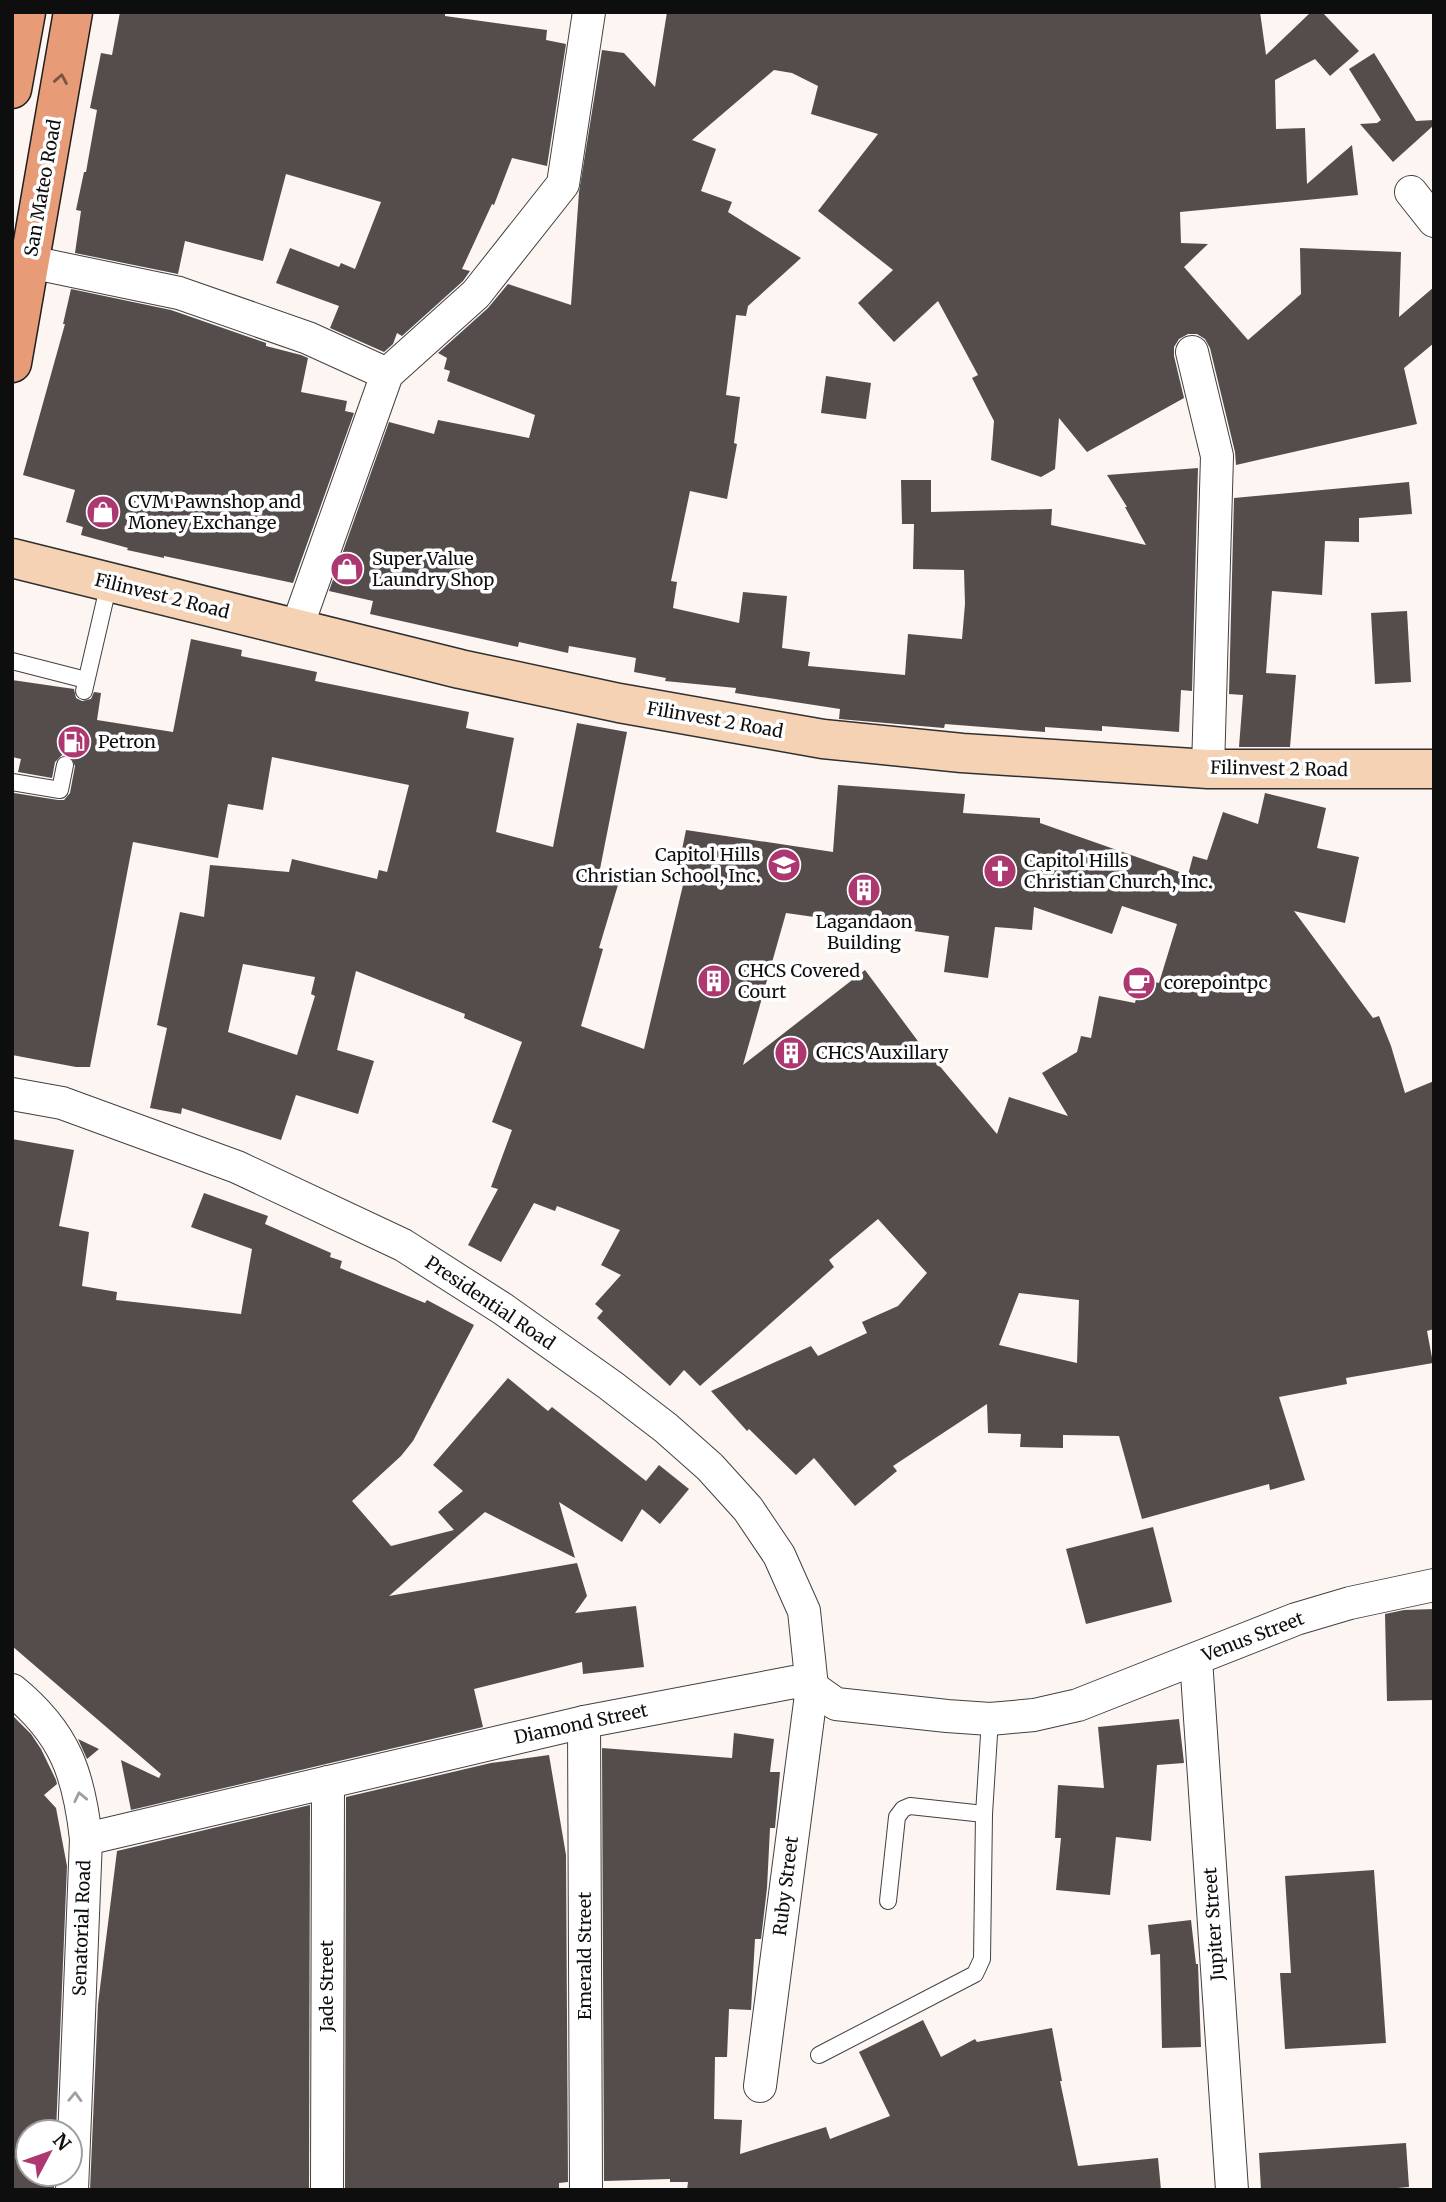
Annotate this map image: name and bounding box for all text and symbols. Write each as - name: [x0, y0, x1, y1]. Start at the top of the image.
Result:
- one-way arrow: [53, 73, 68, 85]
- street label: San Mateo Road: [19, 117, 66, 258]
- place label: CVM Pawnshop and Money Exchange: [128, 490, 301, 534]
- shop icon: CVM Pawnshop and Money Exchange: [84, 493, 122, 531]
- place label: Super Value Laundry Shop: [372, 547, 494, 591]
- shop icon: Super Value Laundry Shop: [328, 550, 366, 588]
- street label: Filinvest 2 Road: [92, 568, 232, 623]
- street label: Filinvest 2 Road: [645, 696, 785, 743]
- fuel station icon: Petron: [55, 723, 93, 761]
- place label: Petron: [98, 730, 156, 753]
- street label: Filinvest 2 Road: [1210, 756, 1348, 781]
- place label: Capitol Hills Christian School, Inc.: [576, 843, 760, 887]
- school or university icon: Capitol Hills Christian School, Inc.: [765, 846, 803, 884]
- place label: Capitol Hills Christian Church, Inc.: [1024, 849, 1212, 893]
- church icon: Capitol Hills Christian Church, Inc.: [981, 852, 1019, 890]
- building icon: Lagandaon Building: [845, 871, 883, 909]
- place label: Lagandaon Building: [816, 910, 913, 954]
- place label: CHCS Covered Court: [738, 959, 860, 1003]
- building icon: CHCS Covered Court: [695, 962, 733, 1000]
- cafe icon: corepointpc: [1120, 964, 1158, 1002]
- place label: corepointpc: [1164, 971, 1268, 994]
- building icon: CHCS Auxillary: [772, 1034, 810, 1072]
- place label: CHCS Auxillary: [816, 1041, 949, 1064]
- street label: Presidential Road: [421, 1251, 560, 1355]
- street label: Venus Street: [1197, 1606, 1307, 1667]
- street label: Diamond Street: [512, 1698, 650, 1749]
- one-way arrow: [74, 1791, 89, 1803]
- street label: Ruby Street: [768, 1835, 803, 1937]
- street label: Senatorial Road: [68, 1859, 95, 1996]
- street label: Jupiter Street: [1198, 1867, 1229, 1982]
- street label: Emerald Street: [573, 1892, 596, 2020]
- street label: Jade Street: [315, 1940, 338, 2033]
- one-way arrow: [68, 2091, 83, 2102]
- north arrow: [14, 2118, 84, 2188]
- text: N: [48, 2128, 76, 2155]

